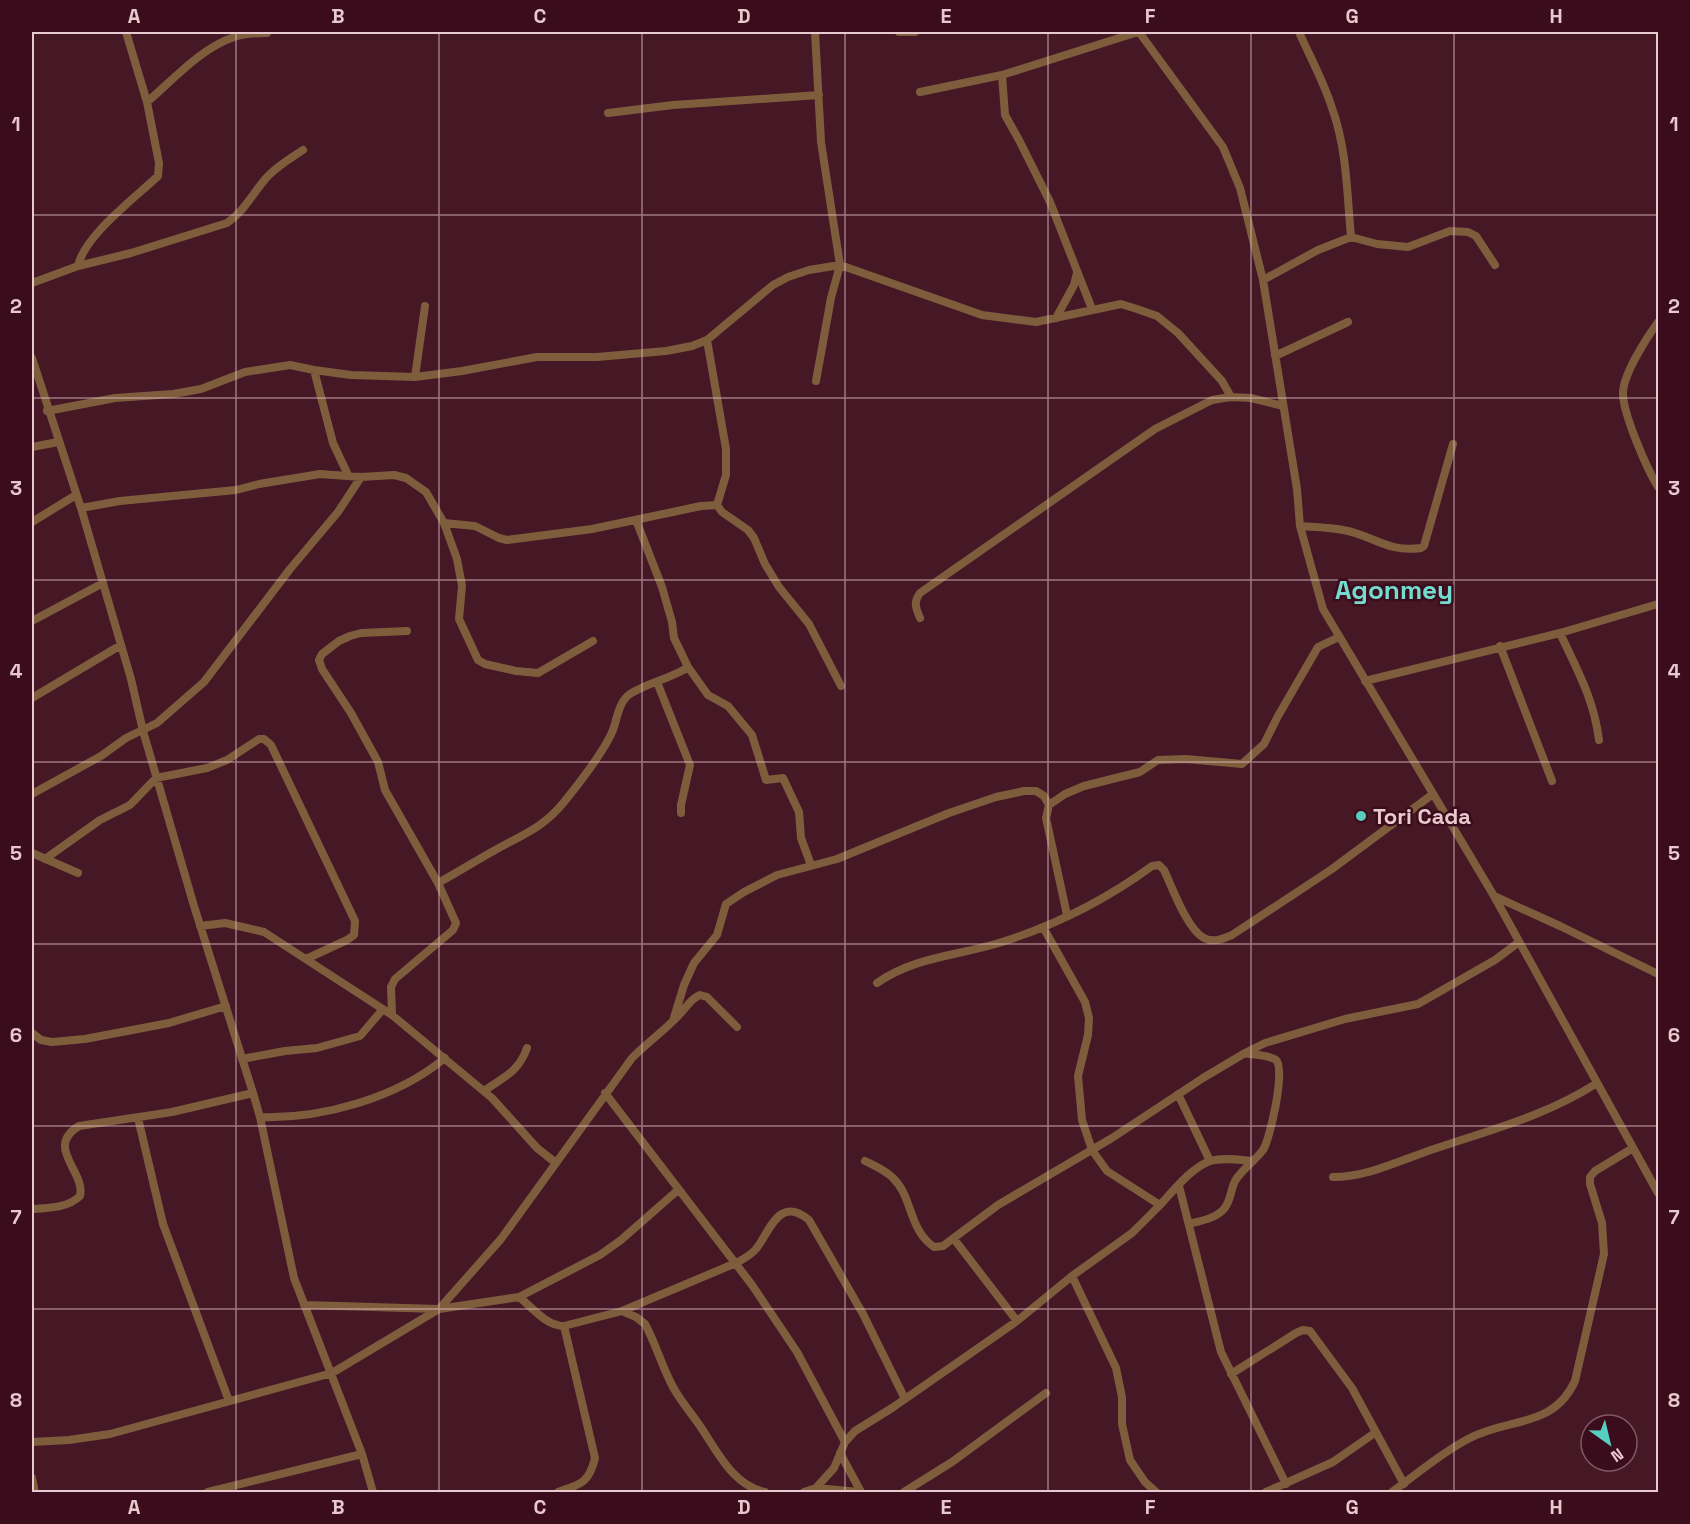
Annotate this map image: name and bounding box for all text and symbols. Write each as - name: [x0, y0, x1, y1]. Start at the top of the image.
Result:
- text: A: [128, 3, 141, 29]
- text: B: [331, 3, 345, 29]
- text: C: [534, 3, 547, 29]
- text: D: [737, 3, 751, 29]
- text: E: [940, 3, 952, 29]
- text: F: [1145, 3, 1156, 29]
- text: G: [1345, 3, 1359, 29]
- text: H: [1549, 3, 1563, 29]
- text: 1: [11, 111, 21, 137]
- text: 1: [1669, 111, 1679, 137]
- text: 2: [10, 293, 22, 319]
- text: 2: [1668, 293, 1680, 319]
- text: 3: [10, 475, 22, 501]
- text: 3: [1668, 475, 1680, 501]
- district label: Agonmey: [1335, 573, 1453, 607]
- text: 4: [10, 658, 23, 684]
- text: 4: [1668, 658, 1681, 684]
- place label: Tori Cada: [1373, 802, 1471, 830]
- marker: Tori Cada: [1354, 809, 1368, 823]
- text: 5: [10, 840, 22, 866]
- text: 5: [1668, 840, 1680, 866]
- text: 6: [10, 1022, 22, 1048]
- text: 6: [1668, 1022, 1680, 1048]
- text: 7: [10, 1204, 22, 1230]
- text: 7: [1668, 1204, 1680, 1230]
- text: 8: [10, 1387, 22, 1413]
- text: 8: [1668, 1387, 1680, 1413]
- north arrow: [1579, 1413, 1639, 1473]
- text: N: [1607, 1443, 1627, 1467]
- text: A: [128, 1494, 141, 1520]
- text: B: [331, 1494, 345, 1520]
- text: C: [534, 1494, 547, 1520]
- text: D: [737, 1494, 751, 1520]
- text: E: [940, 1494, 952, 1520]
- text: F: [1145, 1494, 1156, 1520]
- text: G: [1345, 1494, 1359, 1520]
- text: H: [1549, 1494, 1563, 1520]

